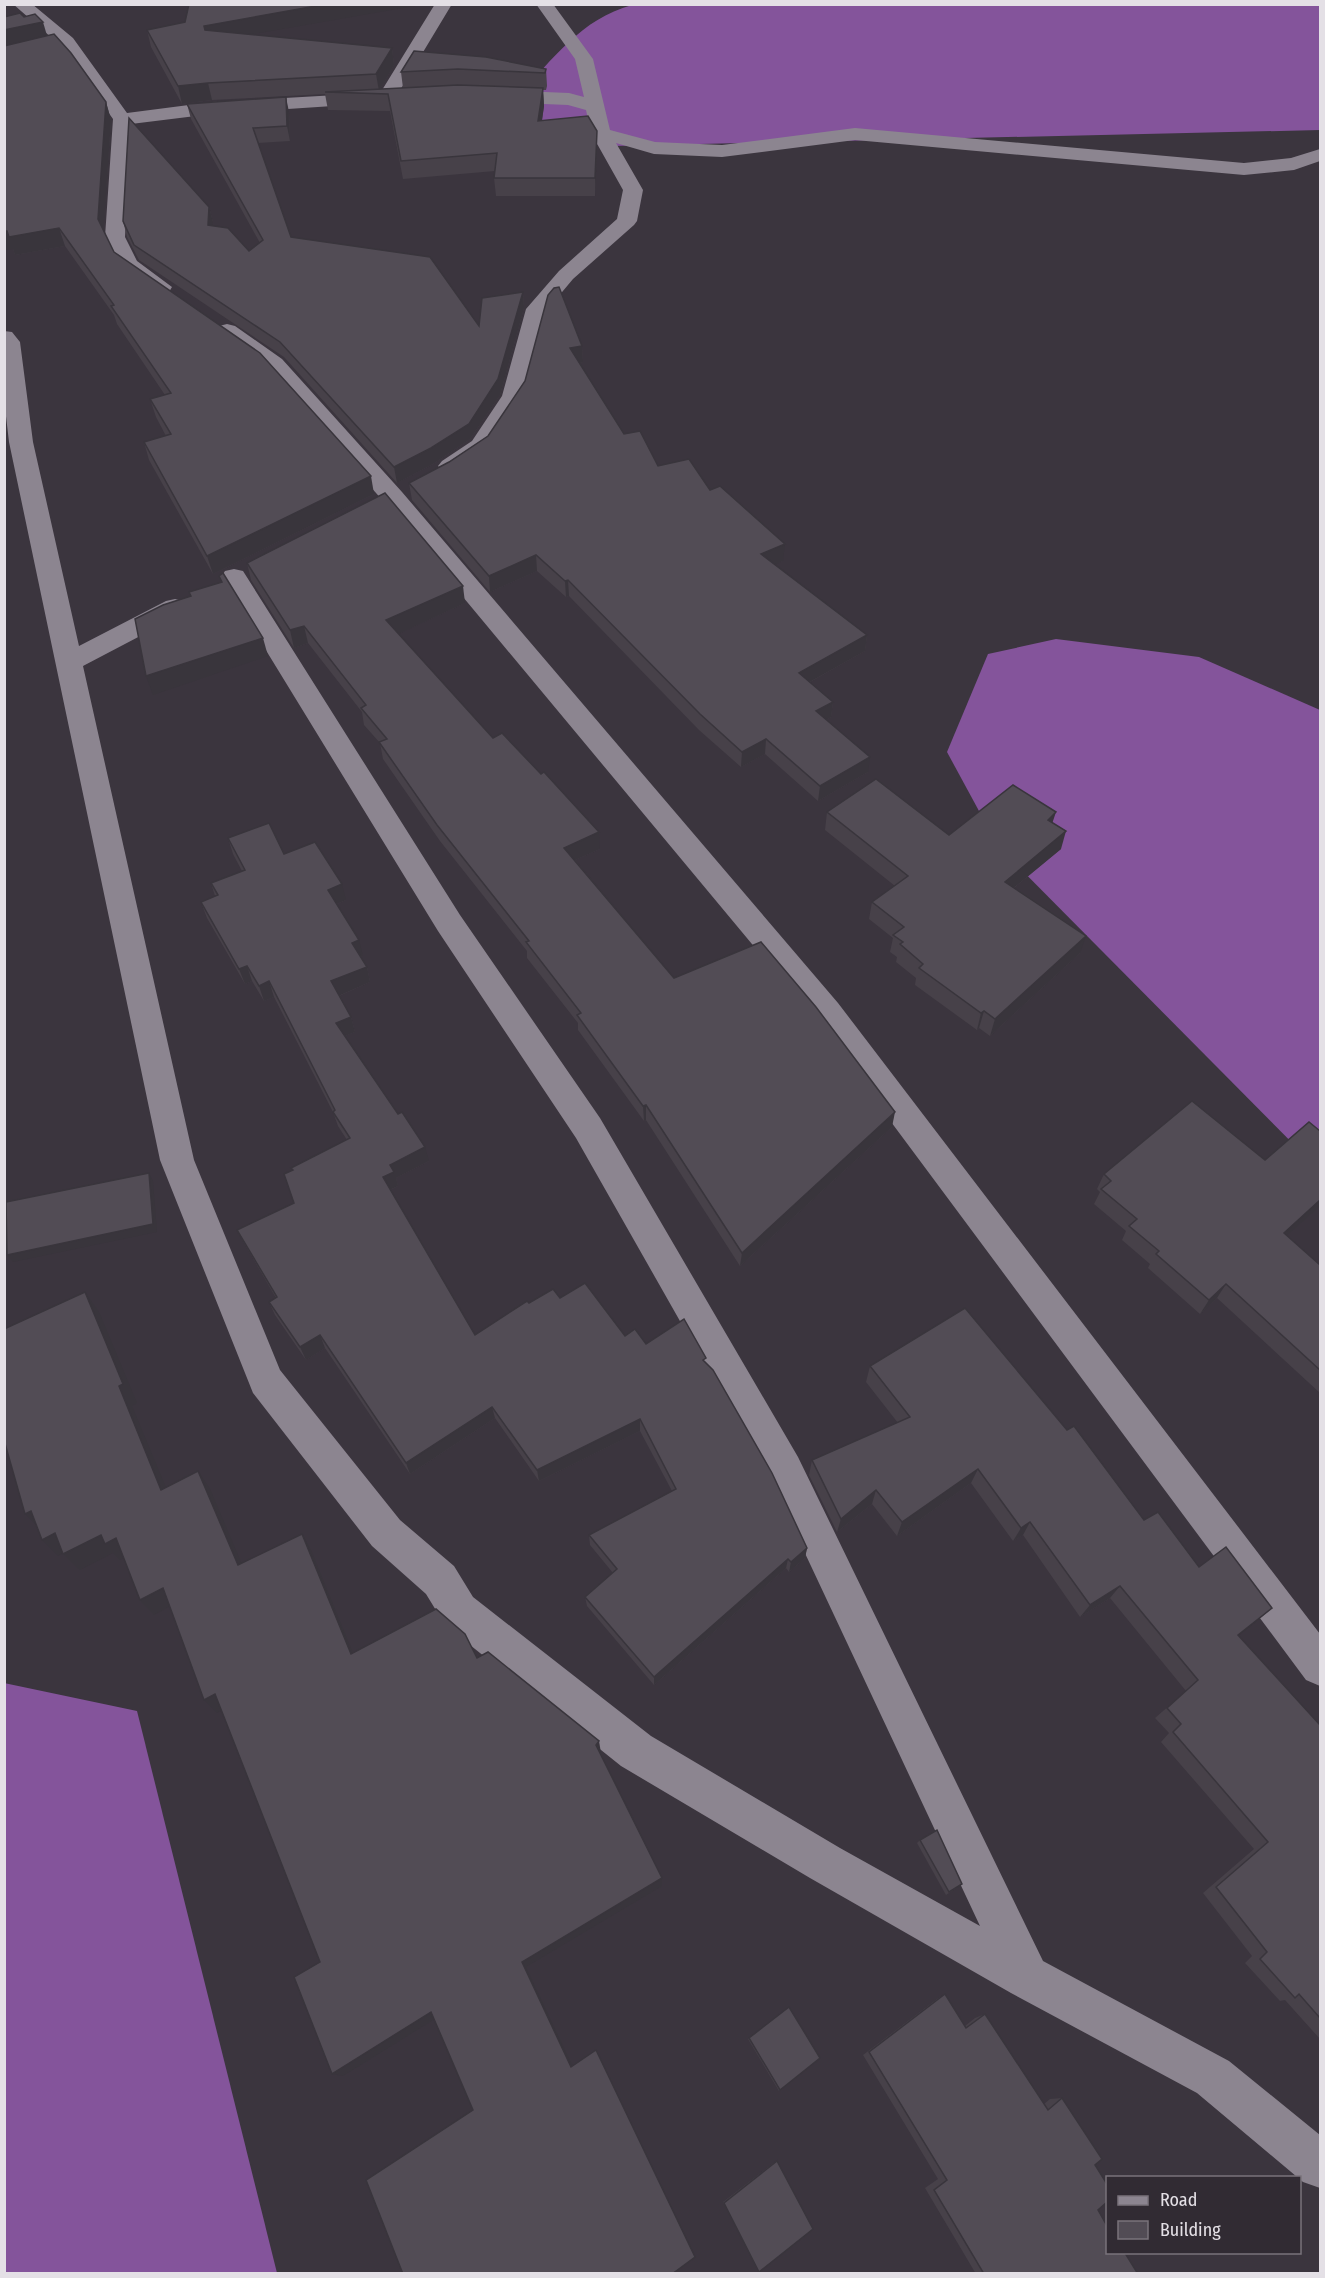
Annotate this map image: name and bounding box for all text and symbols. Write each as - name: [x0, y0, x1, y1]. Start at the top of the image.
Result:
- legend: [1106, 2176, 1301, 2254]
- text: Road: [1160, 2189, 1197, 2211]
- text: Building: [1160, 2219, 1221, 2241]

